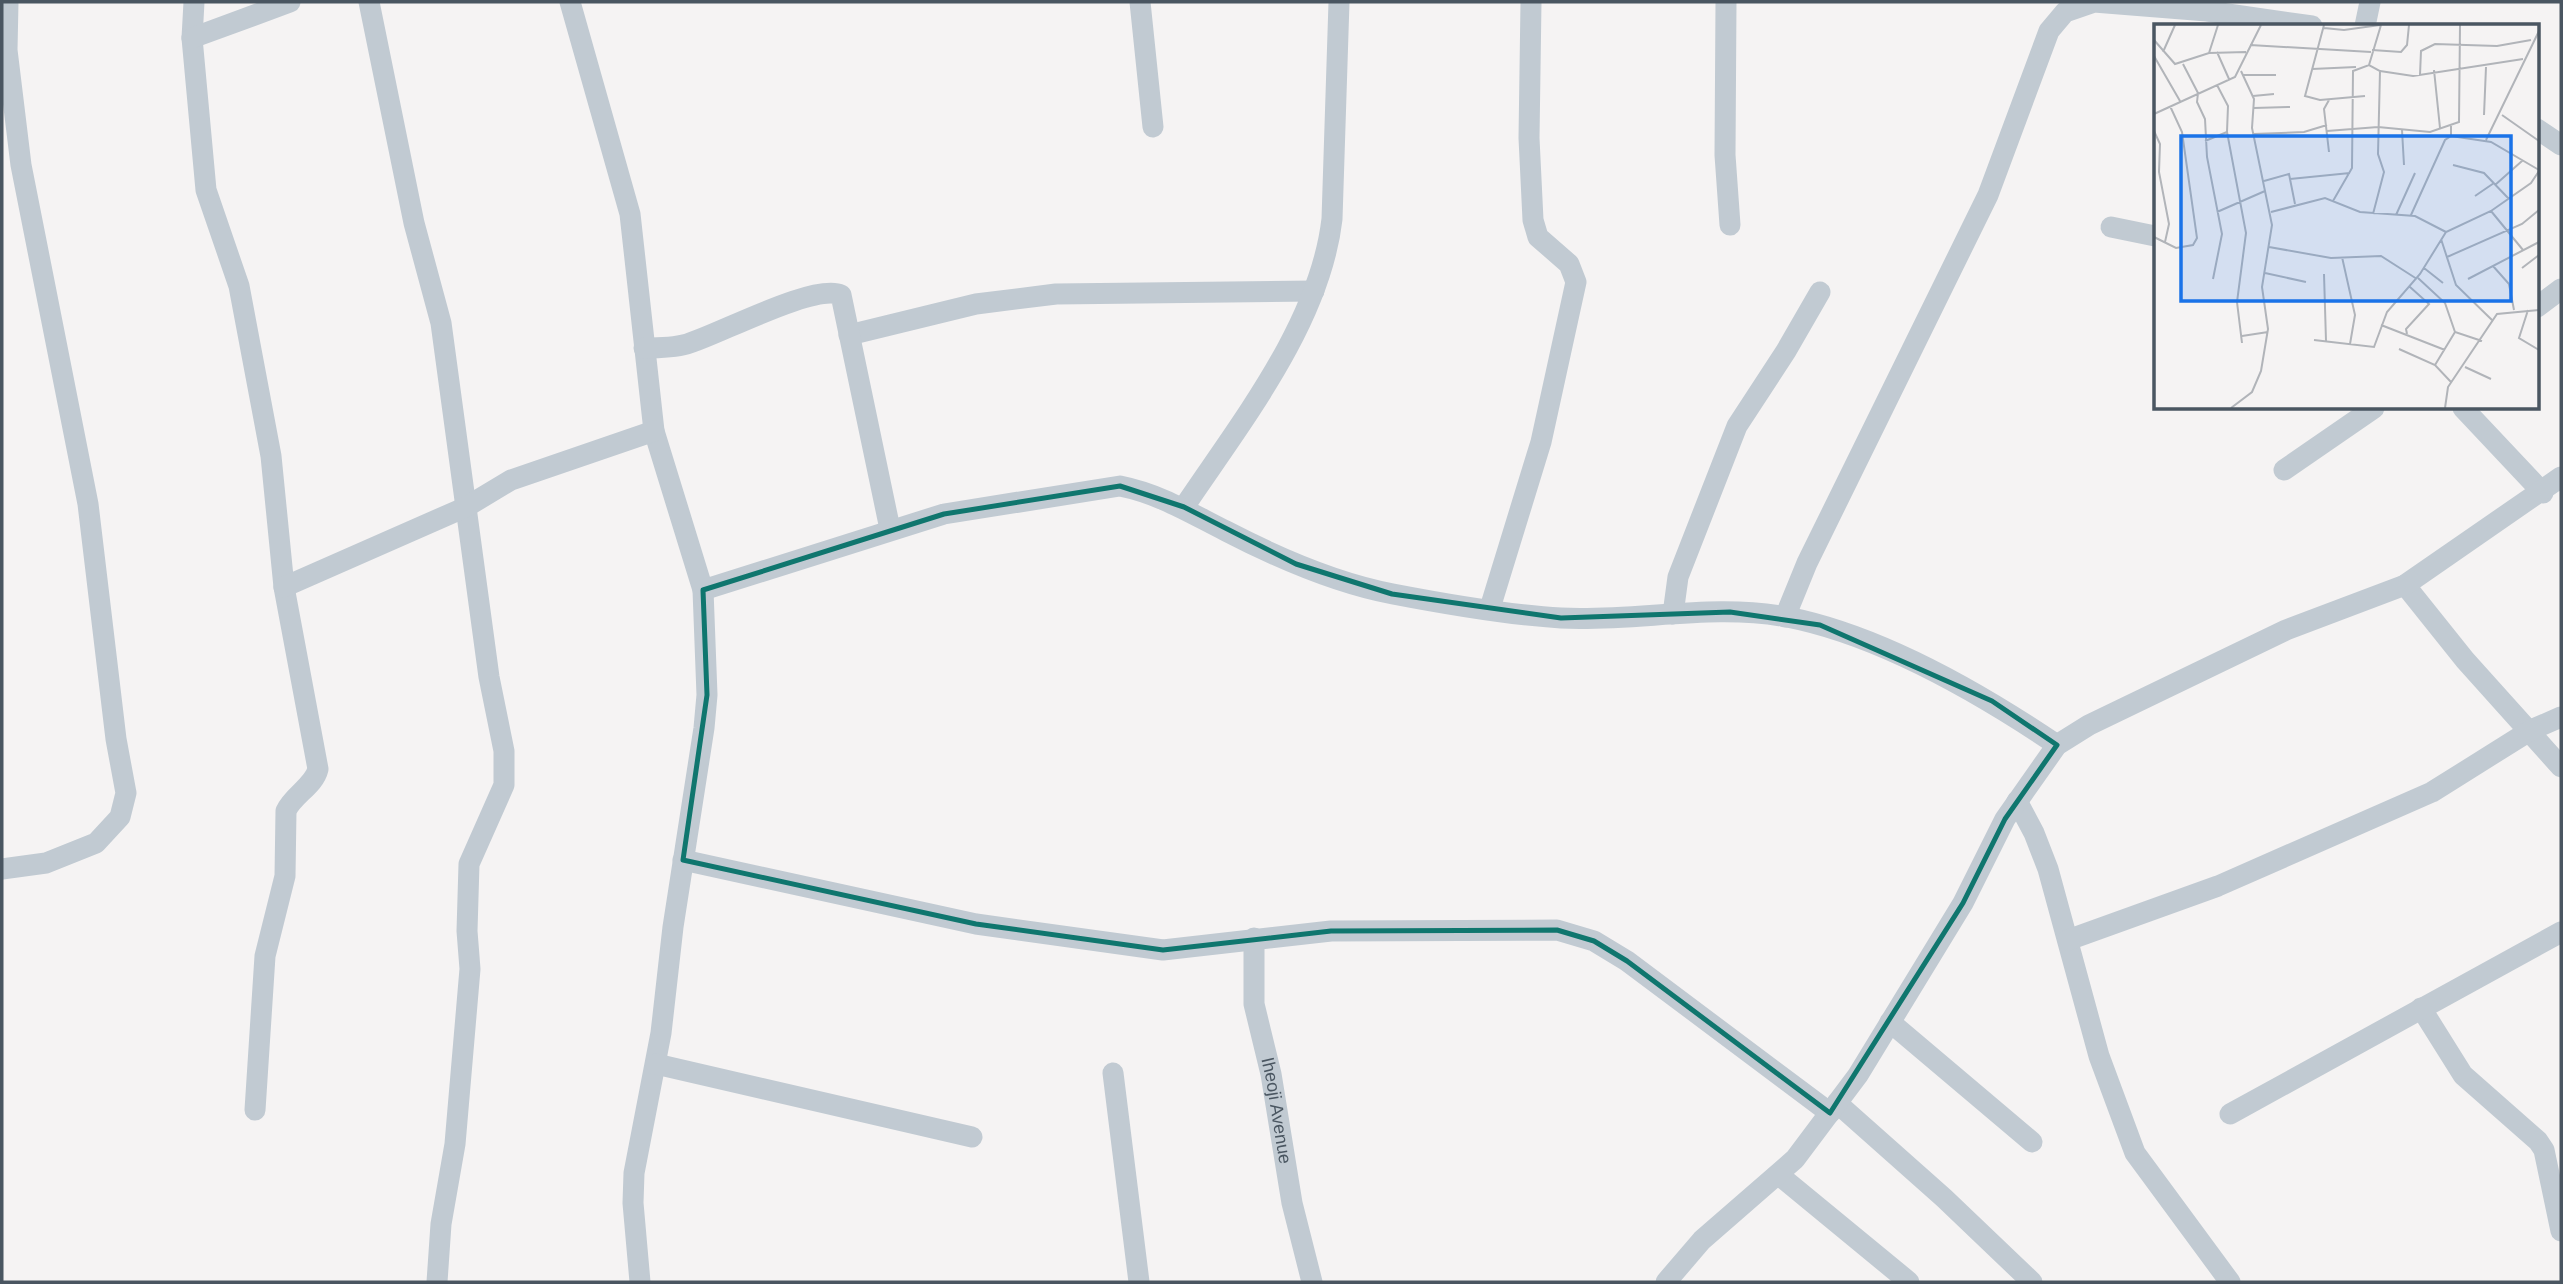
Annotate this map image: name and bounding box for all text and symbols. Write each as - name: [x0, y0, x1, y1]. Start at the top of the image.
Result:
- inset map: [2154, 24, 2538, 410]
- street label: Iheoji Avenue: [1257, 1055, 1295, 1165]

